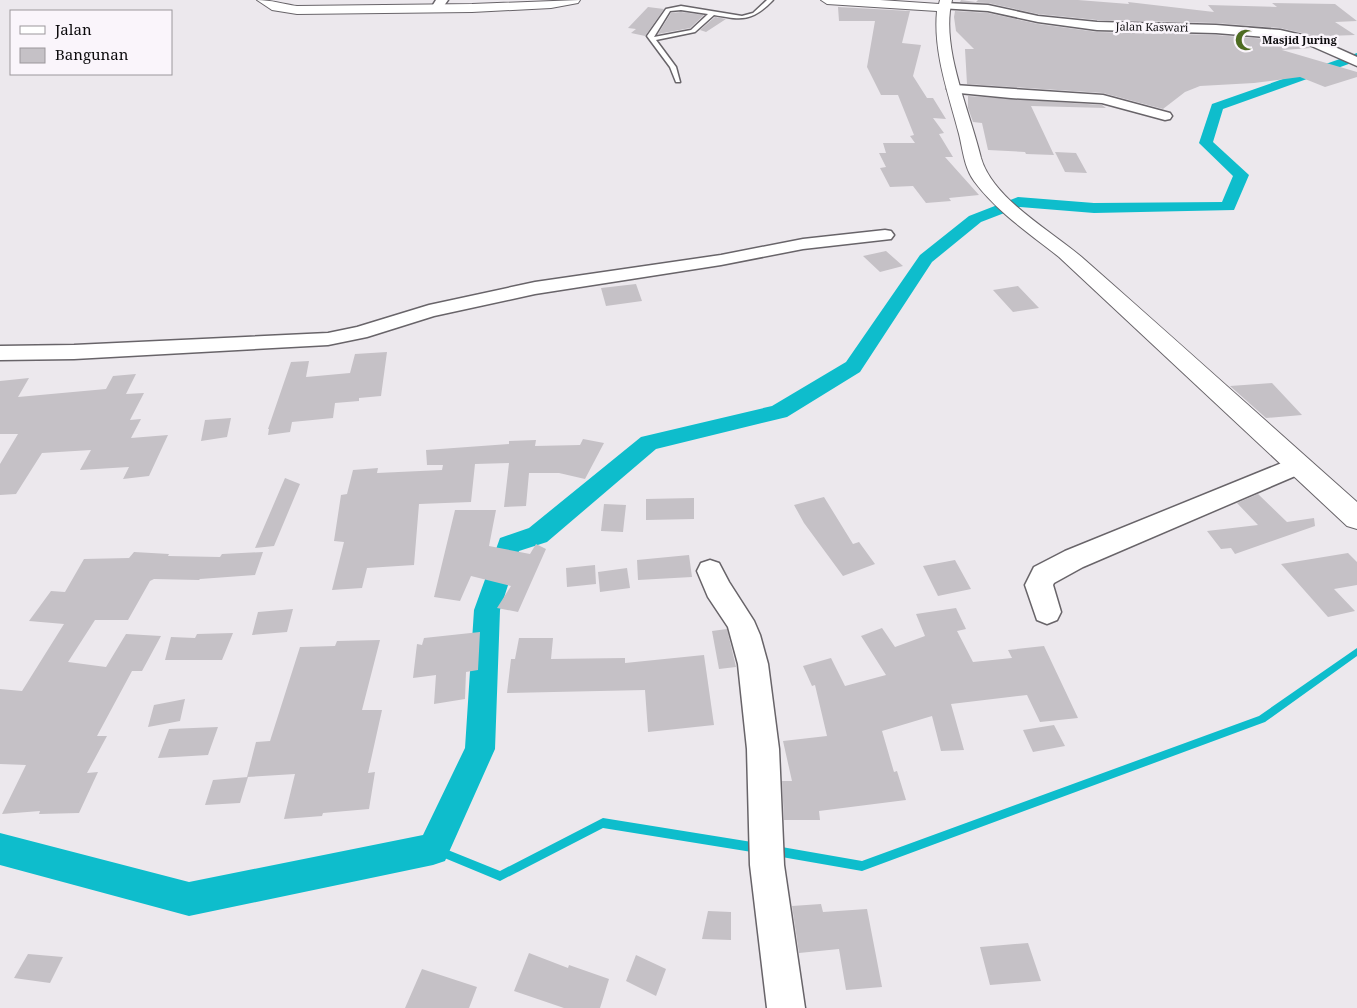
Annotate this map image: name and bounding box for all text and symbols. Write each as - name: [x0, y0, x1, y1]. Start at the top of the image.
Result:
- legend: [10, 10, 172, 75]
- street label: Jalan Kaswari: [1114, 18, 1189, 35]
- text: Jalan: [54, 19, 92, 39]
- mosque icon: Masjid Juring: [1233, 27, 1259, 53]
- place label: Masjid Juring: [1262, 32, 1338, 47]
- text: Bangunan: [55, 44, 129, 64]

